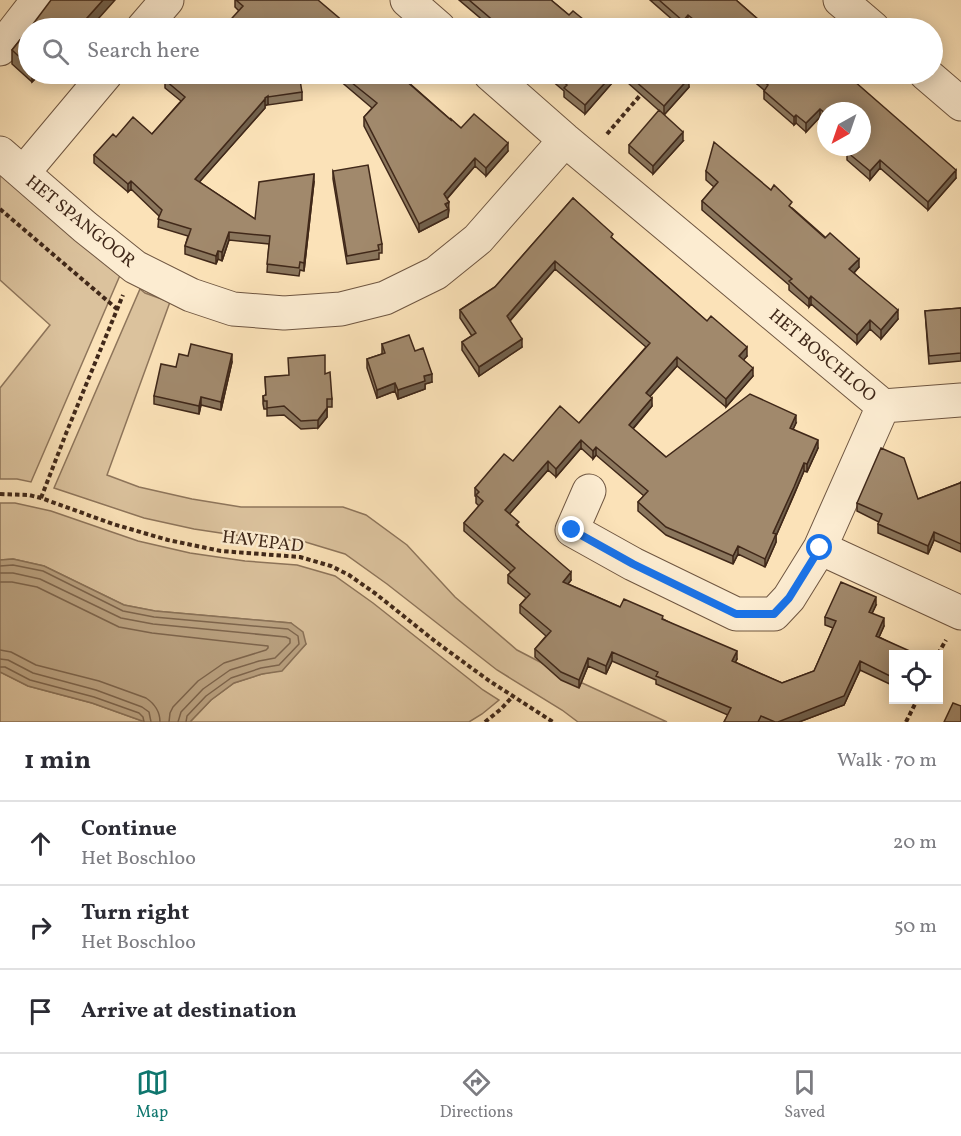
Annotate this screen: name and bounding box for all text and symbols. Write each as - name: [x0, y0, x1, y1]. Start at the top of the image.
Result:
- search box: [18, 18, 943, 84]
- icon: search: [39, 35, 72, 68]
- text: Search here: [87, 36, 200, 67]
- north arrow: [817, 102, 871, 156]
- street label: HET SPANGOOR: [20, 170, 140, 274]
- street label: HET BOSCHLOO: [763, 304, 881, 409]
- route end: [558, 516, 584, 542]
- street label: HAVEPAD: [221, 525, 305, 560]
- route start: [806, 534, 832, 560]
- map controls: [889, 650, 943, 704]
- button: locate: [889, 650, 943, 704]
- text: 1 min: [24, 743, 91, 779]
- text: Walk · 70 m: [837, 747, 937, 775]
- text: Continue: [81, 814, 177, 845]
- icon: ahead: [24, 827, 57, 860]
- text: 20 m: [893, 829, 937, 857]
- text: Het Boschloo: [81, 845, 196, 873]
- text: Turn right: [81, 898, 189, 929]
- icon: right: [24, 911, 57, 944]
- text: 50 m: [894, 913, 937, 941]
- text: Het Boschloo: [81, 929, 196, 957]
- icon: arrive: [24, 995, 57, 1028]
- text: Arrive at destination: [81, 996, 297, 1027]
- tab: Map: [136, 1066, 169, 1124]
- tab: Directions: [440, 1066, 513, 1124]
- tab: Saved: [784, 1066, 825, 1124]

